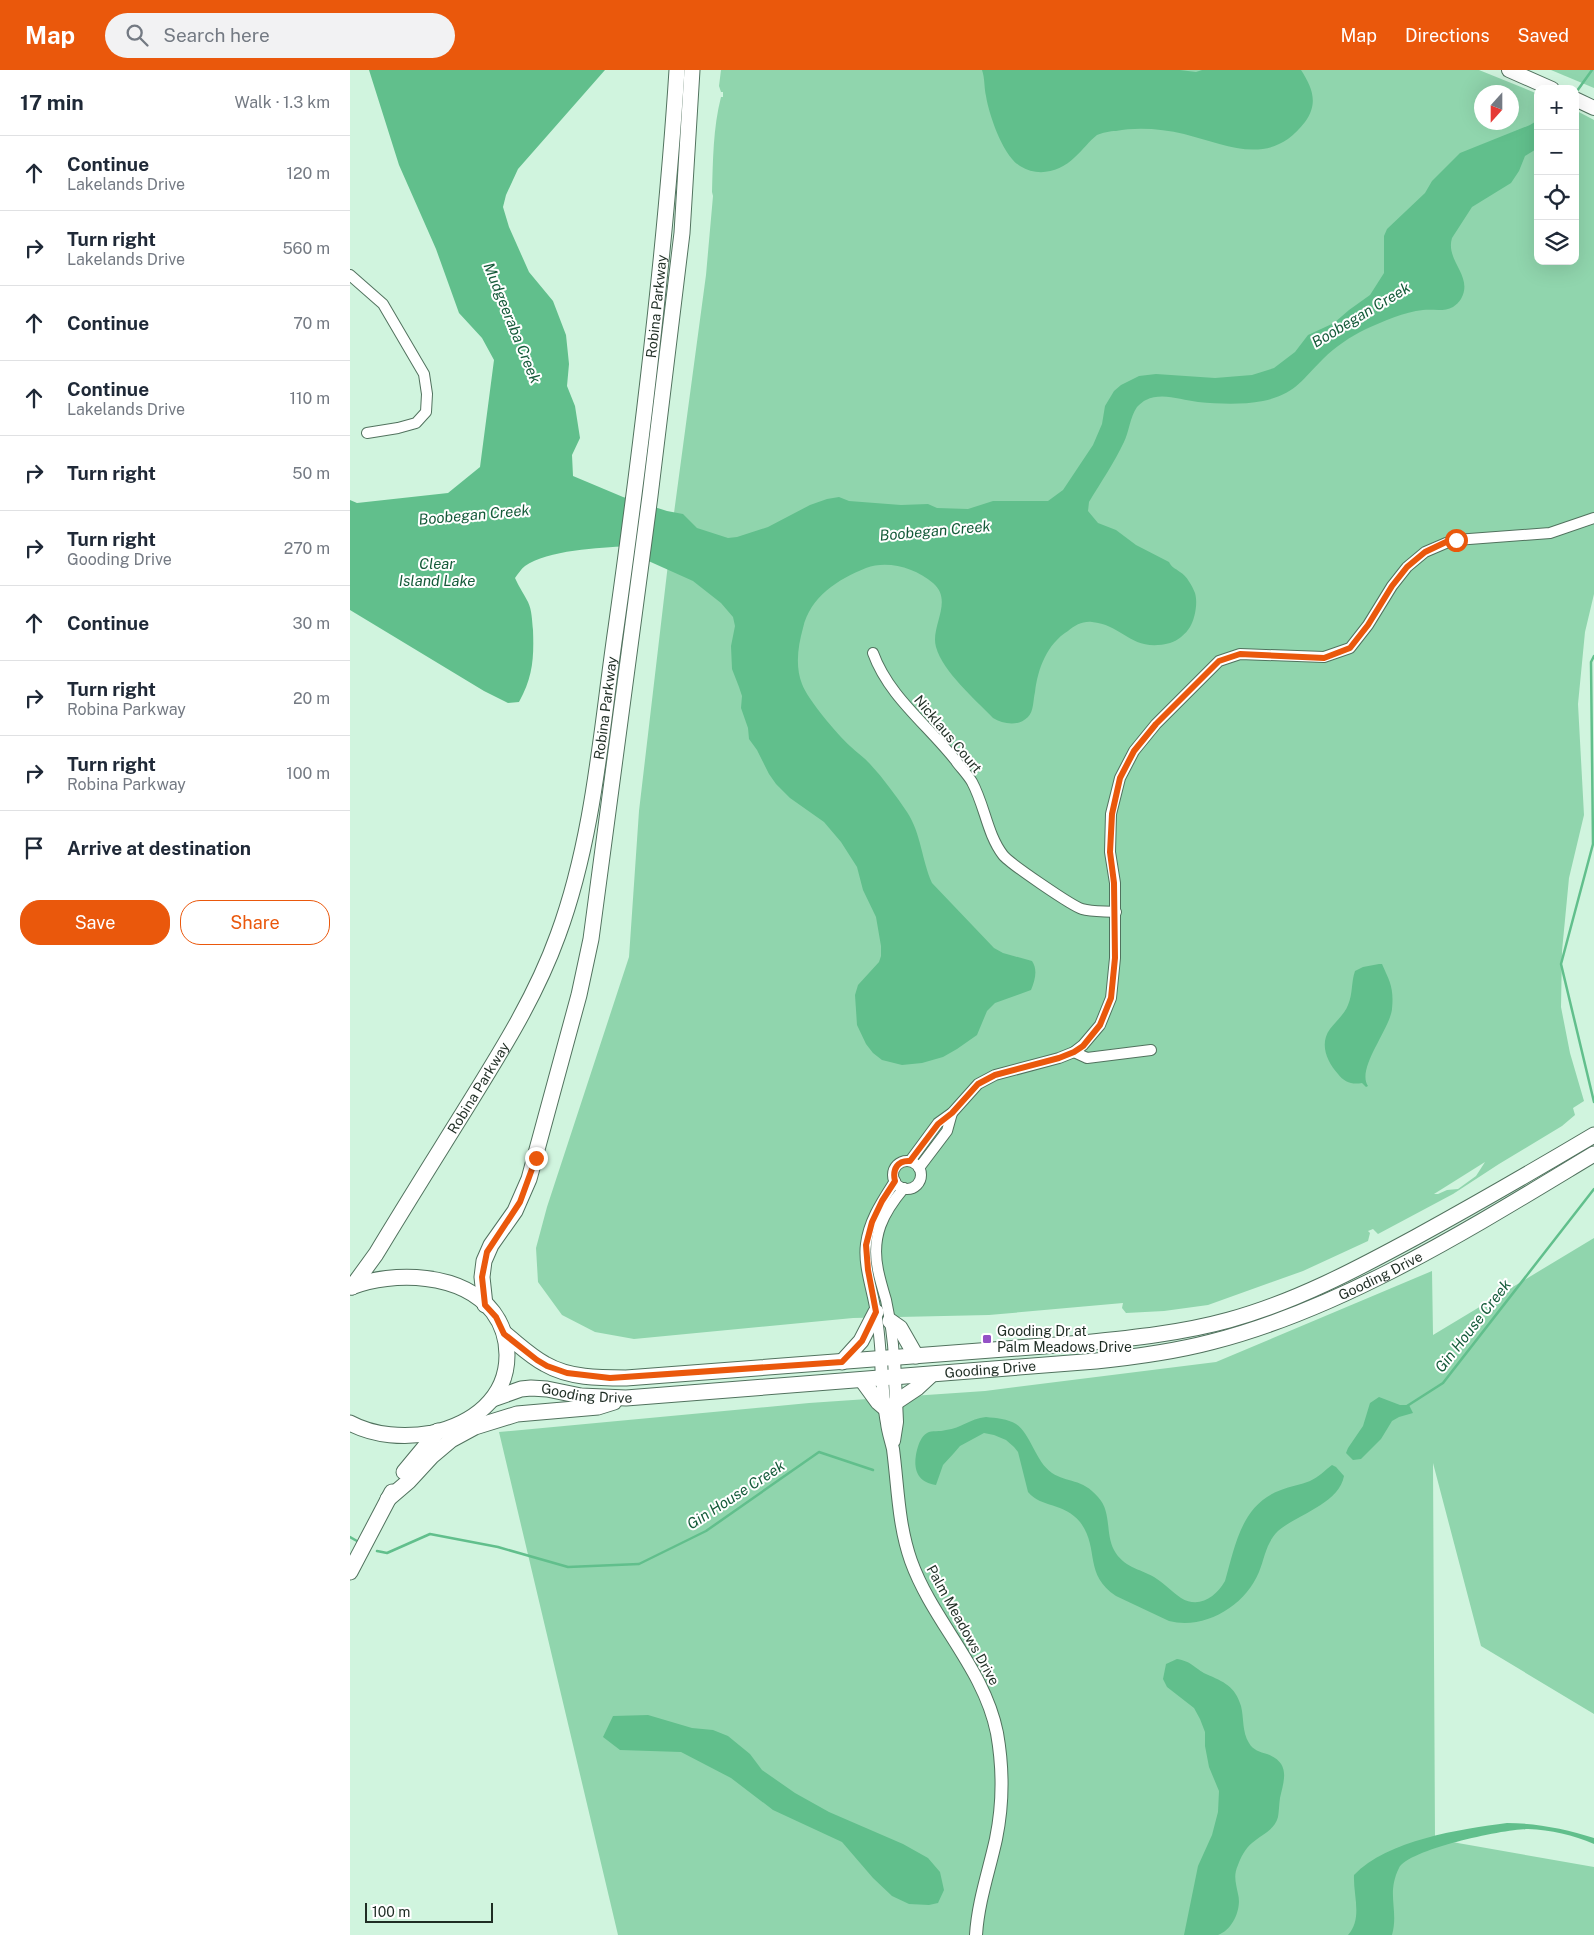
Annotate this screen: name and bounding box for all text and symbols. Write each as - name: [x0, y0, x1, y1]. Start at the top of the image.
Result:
- search box: [105, 13, 455, 58]
- text: Map: [25, 21, 75, 49]
- icon: search: [123, 21, 151, 49]
- text: Search here: [163, 24, 270, 46]
- text: Map: [1340, 25, 1377, 46]
- text: Directions: [1405, 25, 1490, 46]
- text: Saved: [1518, 25, 1569, 46]
- north arrow: [1474, 85, 1519, 130]
- map controls: [1534, 85, 1579, 265]
- button: +: [1534, 85, 1579, 130]
- text: 17 min: [20, 90, 84, 115]
- text: Walk · 1.3 km: [235, 93, 330, 112]
- button: −: [1534, 130, 1579, 175]
- text: Continue: [67, 153, 149, 175]
- icon: ahead: [20, 159, 48, 187]
- text: 120 m: [286, 164, 330, 183]
- text: Lakelands Drive: [67, 175, 185, 194]
- button: locate: [1534, 175, 1579, 220]
- button: layers: [1534, 220, 1579, 265]
- text: Turn right: [67, 228, 156, 250]
- icon: right: [20, 234, 48, 262]
- text: 560 m: [282, 239, 330, 258]
- text: Lakelands Drive: [67, 250, 185, 269]
- street label: Robina Parkway: [643, 253, 670, 359]
- water label: Mudgeeraba Creek: [481, 260, 545, 386]
- water label: Boobegan Creek: [1309, 278, 1414, 351]
- icon: ahead: [20, 309, 48, 337]
- text: Continue: [67, 312, 149, 334]
- text: 70 m: [293, 314, 330, 333]
- text: Continue: [67, 378, 149, 400]
- icon: ahead: [20, 384, 48, 412]
- text: 110 m: [289, 389, 330, 408]
- text: Lakelands Drive: [67, 400, 185, 419]
- icon: right: [20, 459, 48, 487]
- text: Turn right: [67, 462, 156, 484]
- text: 50 m: [292, 464, 330, 483]
- water label: Boobegan Creek: [418, 501, 531, 528]
- water label: Boobegan Creek: [879, 517, 992, 544]
- text: Turn right: [67, 528, 156, 550]
- route start: [1445, 529, 1468, 552]
- icon: right: [20, 534, 48, 562]
- text: 270 m: [284, 539, 330, 558]
- text: Gooding Drive: [67, 550, 172, 569]
- water label: Clear Island Lake: [399, 555, 475, 589]
- icon: ahead: [20, 609, 48, 637]
- text: Continue: [67, 612, 149, 634]
- text: 30 m: [293, 614, 330, 633]
- street label: Robina Parkway: [591, 655, 620, 761]
- text: Turn right: [67, 678, 156, 700]
- icon: right: [20, 684, 48, 712]
- text: 20 m: [293, 689, 330, 708]
- street label: Nicklaus Court: [911, 692, 985, 776]
- text: Robina Parkway: [67, 700, 186, 719]
- text: Turn right: [67, 753, 156, 775]
- icon: right: [20, 759, 48, 787]
- text: 100 m: [286, 764, 330, 783]
- text: Robina Parkway: [67, 775, 186, 794]
- icon: arrive: [20, 834, 48, 862]
- text: Arrive at destination: [67, 837, 251, 859]
- button: Save: [20, 900, 170, 945]
- button: Share: [180, 900, 330, 945]
- street label: Robina Parkway: [444, 1039, 513, 1136]
- route end: [525, 1147, 548, 1170]
- street label: Gooding Drive: [1336, 1248, 1425, 1303]
- water label: Gin House Creek: [1431, 1275, 1515, 1375]
- place label: Gooding Dr at Palm Meadows Drive: [997, 1323, 1132, 1355]
- marker: Gooding Dr at Palm Meadows Drive: [981, 1333, 993, 1345]
- street label: Gooding Drive: [944, 1358, 1037, 1381]
- street label: Gooding Drive: [541, 1381, 633, 1406]
- water label: Gin House Creek: [684, 1456, 788, 1532]
- street label: Palm Meadows Drive: [923, 1562, 1003, 1688]
- scale bar: [365, 1900, 492, 1923]
- text: 100 m: [372, 1904, 410, 1920]

